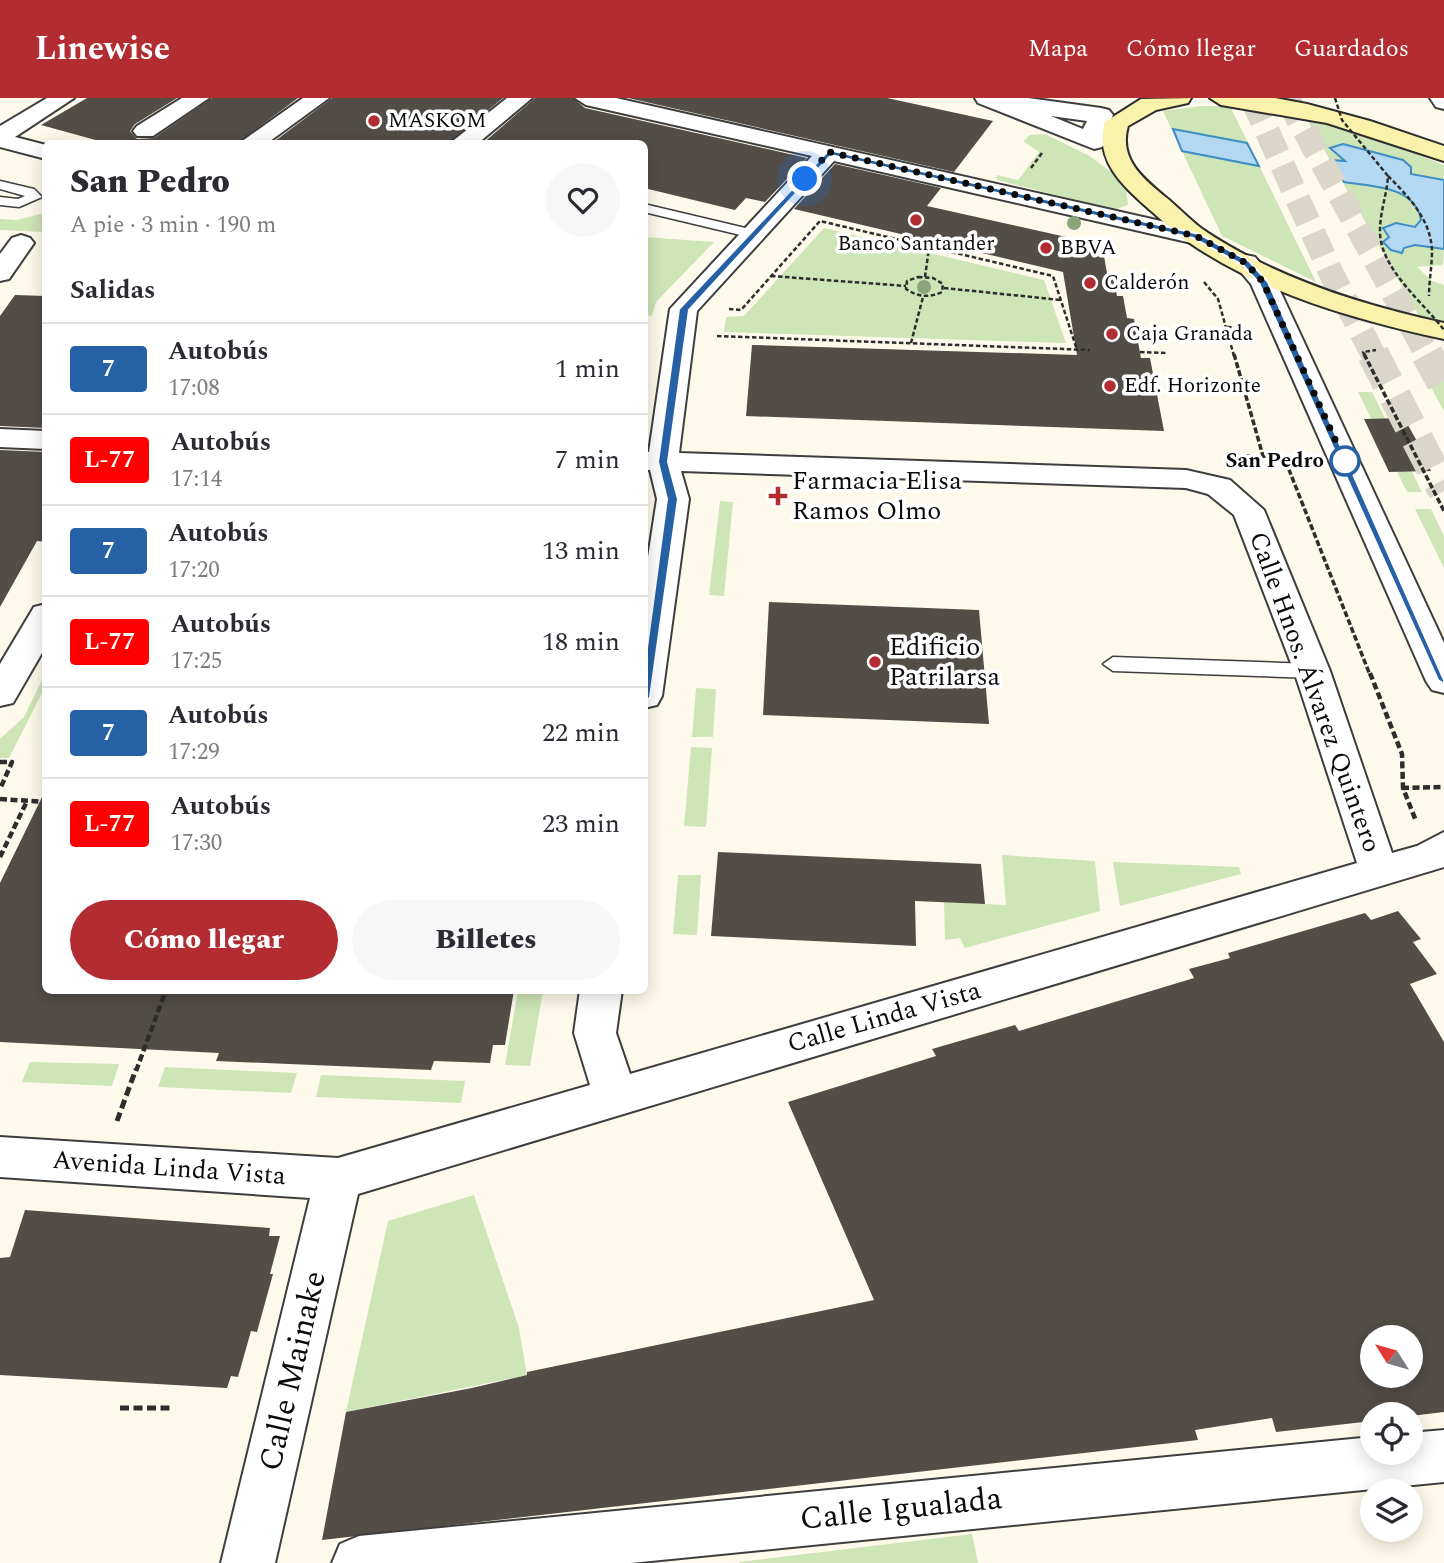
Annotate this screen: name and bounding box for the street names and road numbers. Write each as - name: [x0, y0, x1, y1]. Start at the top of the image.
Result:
- street label: Calle Hnos. Álvarez Quintero: [1238, 526, 1392, 858]
- street label: Calle Linda Vista: [783, 970, 986, 1064]
- street label: Avenida Linda Vista: [51, 1140, 287, 1196]
- street label: Calle Mainake: [246, 1266, 340, 1476]
- street label: Calle Igualada: [797, 1474, 1005, 1544]

